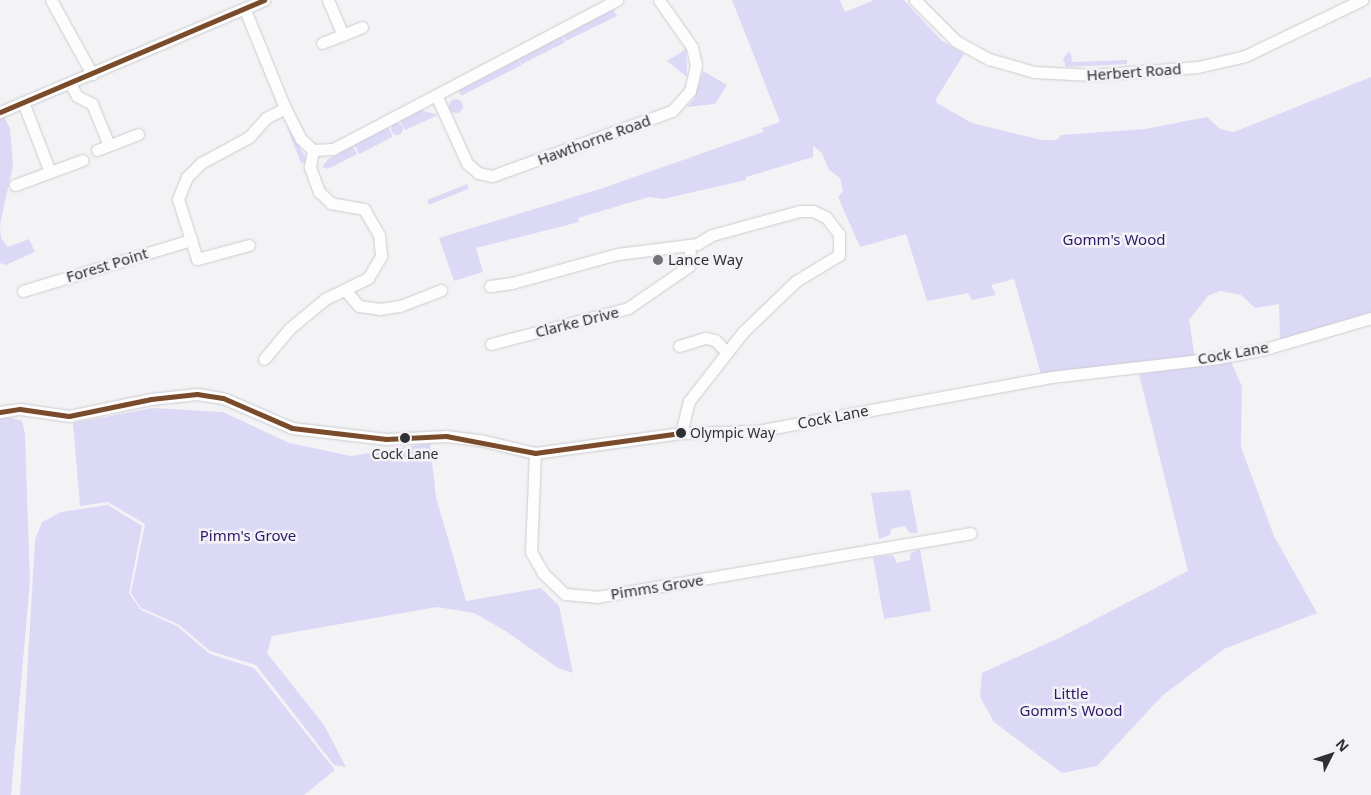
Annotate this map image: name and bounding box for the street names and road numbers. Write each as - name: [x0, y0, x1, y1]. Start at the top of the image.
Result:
- street label: Herbert Road: [1086, 60, 1182, 84]
- street label: Hawthorne Road: [535, 111, 653, 169]
- street label: Forest Point: [64, 244, 150, 286]
- street label: Clarke Drive: [533, 303, 621, 341]
- street label: Cock Lane: [1196, 338, 1270, 368]
- street label: Cock Lane: [796, 401, 870, 433]
- street label: Pimms Grove: [609, 571, 705, 603]

